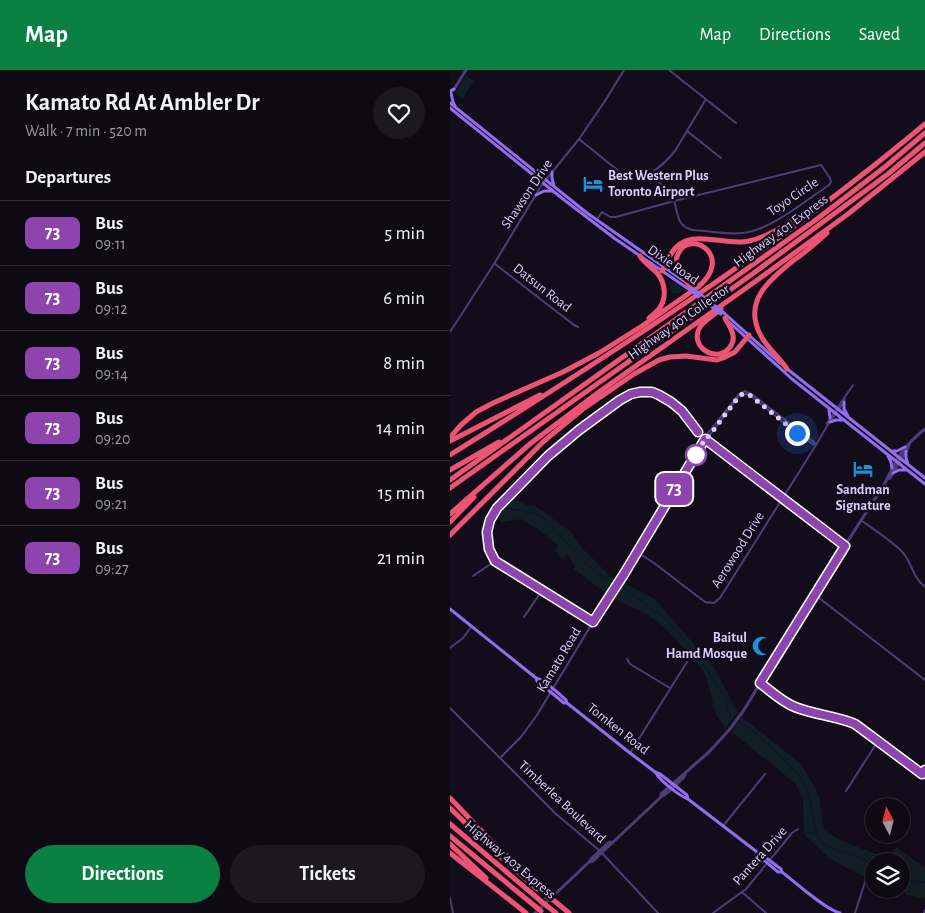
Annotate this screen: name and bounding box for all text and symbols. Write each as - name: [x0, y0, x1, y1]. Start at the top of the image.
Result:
- text: Map: [25, 23, 68, 47]
- text: Map: [700, 26, 731, 44]
- text: Directions: [759, 26, 831, 44]
- text: Saved: [859, 26, 900, 44]
- button: heart: [373, 87, 425, 139]
- text: Kamato Rd At Ambler Dr: [25, 91, 260, 115]
- text: Walk · 7 min · 520 m: [25, 123, 147, 139]
- street label: Shawson Drive: [499, 157, 555, 231]
- text: Departures: [25, 168, 111, 187]
- place label: Best Western Plus Toronto Airport: [608, 169, 709, 199]
- hotel icon: Best Western Plus Toronto Airport: [582, 173, 604, 195]
- street label: Toyo Circle: [765, 175, 821, 219]
- street label: Highway 401 Express: [731, 192, 831, 270]
- text: Bus: [95, 214, 123, 233]
- text: 73: [45, 224, 60, 242]
- text: 5 min: [384, 224, 425, 243]
- text: 09:11: [95, 236, 126, 252]
- street label: Dixie Road: [645, 242, 701, 288]
- street label: Datsun Road: [510, 261, 574, 315]
- text: Bus: [95, 279, 123, 298]
- street label: Highway 401 Collector: [626, 282, 733, 362]
- text: 73: [45, 289, 60, 307]
- text: 6 min: [383, 289, 425, 308]
- text: 09:12: [95, 301, 127, 317]
- text: Bus: [95, 344, 123, 363]
- text: 73: [45, 354, 60, 372]
- text: 8 min: [383, 354, 425, 373]
- text: 09:14: [95, 366, 128, 382]
- text: Bus: [95, 409, 123, 428]
- text: 73: [45, 419, 60, 437]
- text: 14 min: [377, 419, 425, 438]
- your location: [785, 421, 810, 446]
- text: 09:20: [95, 431, 130, 447]
- unlabelled marker: [685, 444, 707, 466]
- hotel icon: Sandman Signature: [852, 458, 874, 480]
- line badge: 73: [652, 473, 696, 505]
- text: Bus: [95, 474, 123, 493]
- text: 73: [666, 480, 682, 498]
- place label: Sandman Signature: [835, 483, 891, 513]
- text: 73: [45, 484, 60, 502]
- text: 15 min: [378, 484, 425, 503]
- text: 09:21: [95, 496, 127, 512]
- street label: Aerowood Drive: [709, 509, 767, 591]
- text: Bus: [95, 539, 123, 558]
- text: 73: [45, 549, 60, 567]
- text: 21 min: [377, 549, 425, 568]
- text: 09:27: [95, 561, 129, 577]
- street label: Kamato Road: [534, 625, 584, 695]
- place label: Baitul Hamd Mosque: [666, 631, 747, 661]
- mosque icon: Baitul Hamd Mosque: [751, 635, 773, 657]
- street label: Tomken Road: [585, 701, 651, 757]
- street label: Timberlea Boulevard: [516, 758, 608, 846]
- north arrow: [865, 798, 910, 842]
- map controls: [865, 798, 910, 898]
- street label: Highway 403 Express: [462, 818, 558, 902]
- street label: Pantera Drive: [730, 824, 790, 888]
- button: Directions: [25, 845, 220, 903]
- button: Tickets: [230, 845, 425, 903]
- button: layers: [865, 853, 910, 898]

